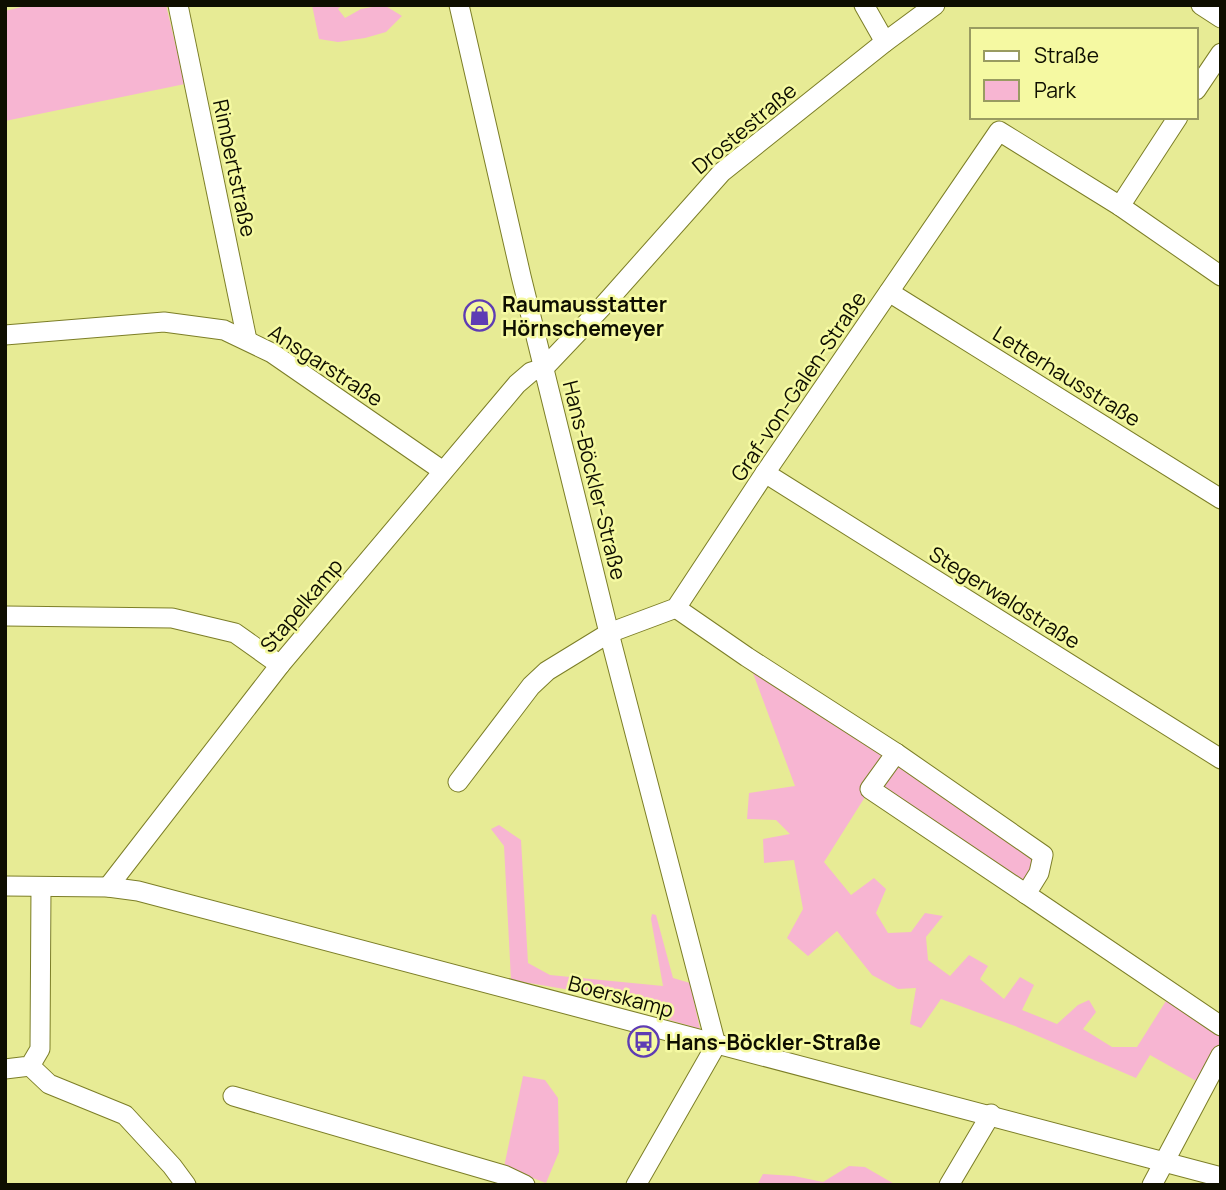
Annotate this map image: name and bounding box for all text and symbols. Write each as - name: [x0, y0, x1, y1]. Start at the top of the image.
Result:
- legend: [970, 28, 1198, 119]
- text: Straße: [1034, 41, 1099, 69]
- street label: Drostestraße: [686, 76, 802, 180]
- text: Park: [1034, 76, 1076, 104]
- street label: Rimbertstraße: [207, 97, 263, 239]
- street label: Graf-von-Galen-Straße: [724, 286, 872, 486]
- place label: Raumausstatter Hörnschemeyer: [502, 290, 667, 342]
- shop icon: Raumausstatter Hörnschemeyer: [462, 299, 496, 333]
- street label: Ansgarstraße: [263, 318, 389, 412]
- street label: Letterhausstraße: [988, 319, 1146, 433]
- street label: Hans-Böckler-Straße: [557, 378, 633, 582]
- street label: Stegerwaldstraße: [924, 539, 1086, 655]
- street label: Stapelkamp: [253, 552, 349, 658]
- street label: Boerskamp: [565, 968, 677, 1024]
- bus stop icon: Hans-Böckler-Straße: [626, 1025, 660, 1059]
- place label: Hans-Böckler-Straße: [666, 1028, 881, 1056]

